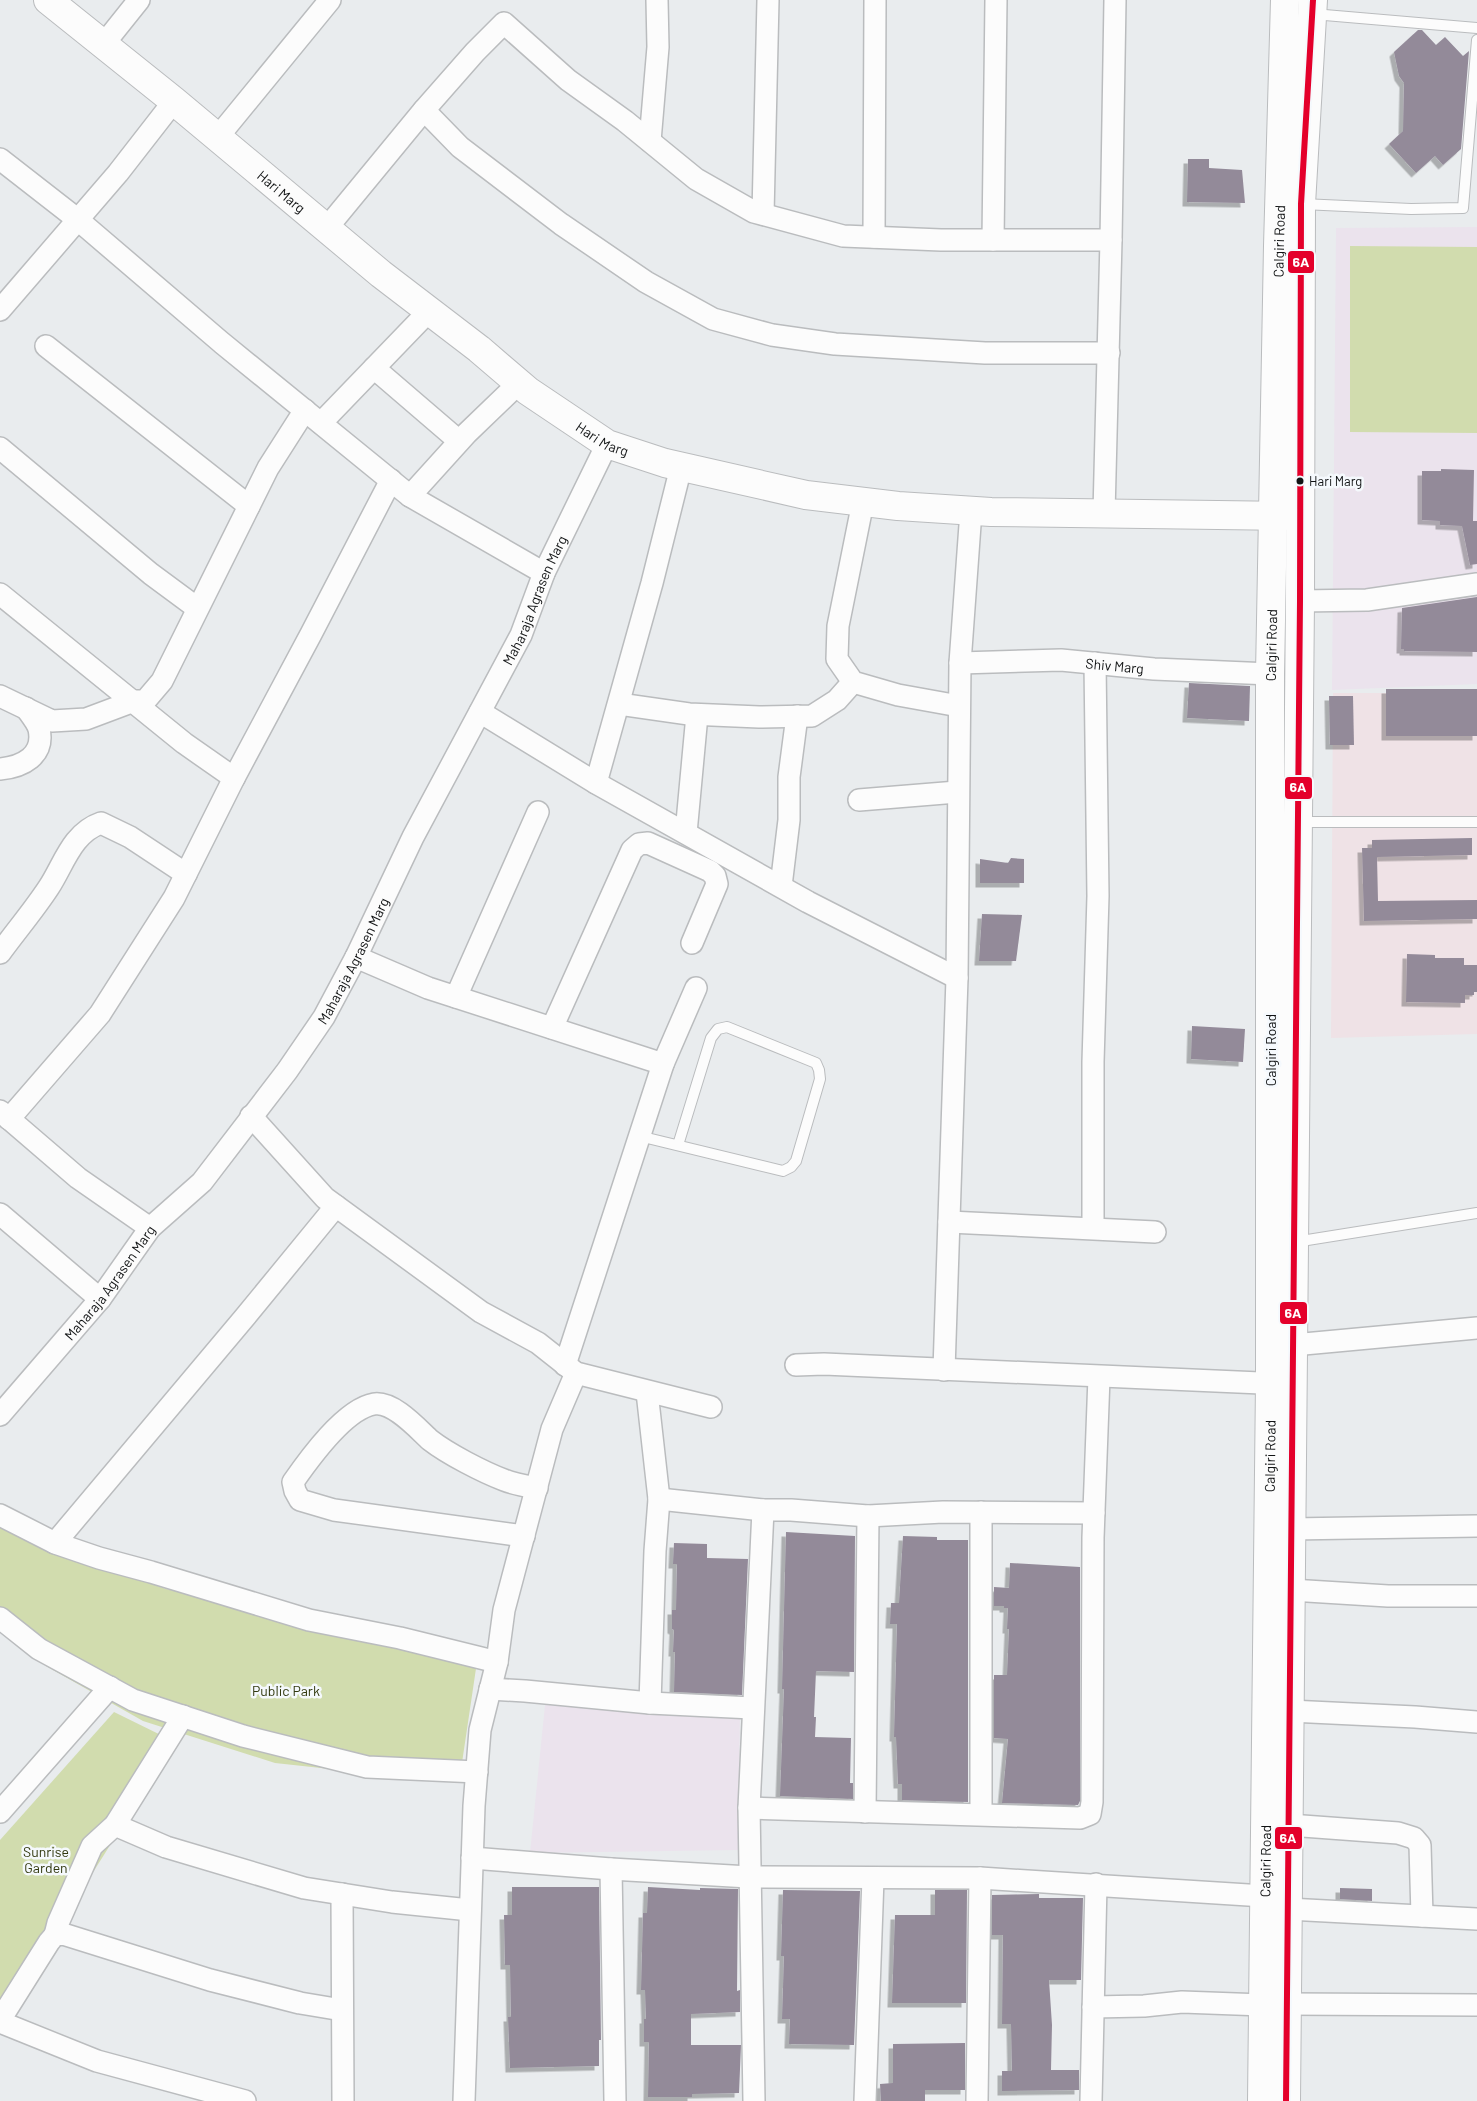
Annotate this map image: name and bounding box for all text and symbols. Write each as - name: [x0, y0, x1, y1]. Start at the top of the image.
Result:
- street label: Hari Marg: [254, 166, 309, 216]
- street label: Calgiri Road: [1269, 205, 1288, 277]
- line badge: 6A: [1287, 250, 1315, 274]
- text: 6A: [1293, 253, 1310, 270]
- street label: Hari Marg: [573, 417, 631, 459]
- place label: Hari Marg: [1309, 473, 1362, 489]
- marker: Hari Marg: [1295, 476, 1305, 486]
- street label: Maharaja Agrasen Marg: [498, 532, 570, 668]
- street label: Calgiri Road: [1262, 609, 1280, 681]
- street label: Shiv Marg: [1085, 654, 1145, 676]
- line badge: 6A: [1284, 776, 1313, 800]
- text: 6A: [1290, 778, 1307, 795]
- street label: Maharaja Agrasen Marg: [313, 895, 392, 1027]
- street label: Calgiri Road: [1262, 1014, 1279, 1086]
- street label: Maharaja Agrasen Marg: [60, 1222, 158, 1343]
- line badge: 6A: [1279, 1301, 1308, 1325]
- text: 6A: [1285, 1304, 1302, 1321]
- street label: Calgiri Road: [1260, 1420, 1278, 1492]
- park label: Public Park: [252, 1682, 320, 1699]
- street label: Calgiri Road: [1256, 1825, 1274, 1897]
- line badge: 6A: [1274, 1826, 1303, 1850]
- text: 6A: [1280, 1829, 1297, 1846]
- park label: Sunrise Garden: [23, 1843, 69, 1876]

